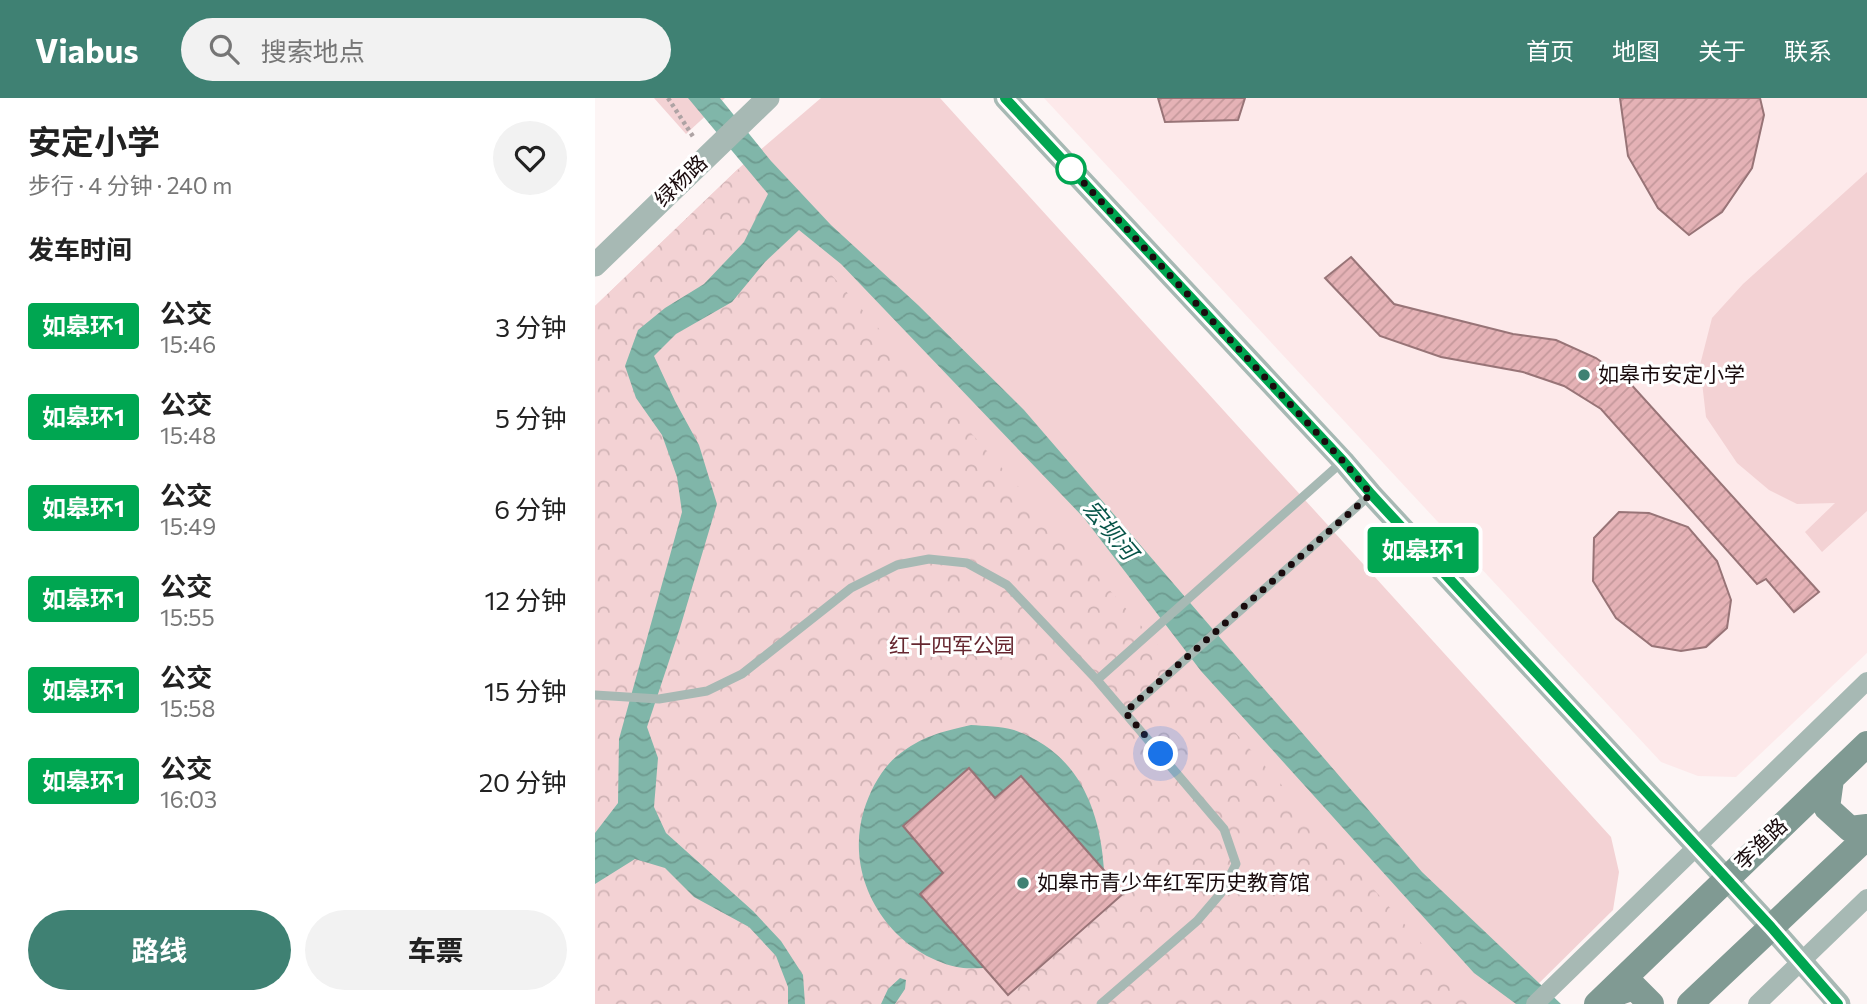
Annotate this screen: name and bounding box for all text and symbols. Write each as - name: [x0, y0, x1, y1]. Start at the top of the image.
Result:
- search box: [181, 18, 671, 81]
- text: Viabus: [35, 29, 139, 70]
- icon: search: [205, 30, 243, 68]
- text: 搜索地点: [261, 35, 365, 66]
- text: 首页: [1526, 36, 1574, 65]
- text: 地图: [1612, 36, 1660, 65]
- text: 关于: [1698, 36, 1746, 65]
- text: 联系: [1784, 36, 1832, 65]
- text: 安定小学: [28, 120, 160, 161]
- button: heart: [493, 121, 567, 195]
- street label: 绿杨路: [649, 149, 711, 211]
- unlabelled marker: [1056, 154, 1086, 184]
- text: 步行 · 4 分钟 · 240 m: [28, 171, 232, 199]
- text: 发车时间: [28, 233, 132, 264]
- text: 公交: [160, 297, 212, 328]
- text: 如皋环1: [42, 311, 125, 340]
- text: 3 分钟: [495, 311, 567, 342]
- text: 15:46: [160, 330, 216, 358]
- place label: 如皋市安定小学: [1598, 361, 1745, 386]
- marker: 如皋市安定小学: [1576, 367, 1592, 383]
- text: 公交: [160, 388, 212, 419]
- text: 如皋环1: [42, 402, 125, 431]
- text: 5 分钟: [495, 402, 567, 433]
- text: 15:48: [160, 421, 216, 449]
- text: 公交: [160, 479, 212, 510]
- text: 如皋环1: [42, 493, 125, 522]
- text: 6 分钟: [494, 493, 567, 524]
- water label: 宏坝河: [1078, 494, 1146, 568]
- text: 15:49: [160, 512, 216, 540]
- line badge: 如皋环1: [1374, 527, 1472, 573]
- text: 如皋环1: [1382, 535, 1464, 564]
- text: 公交: [160, 570, 212, 601]
- text: 如皋环1: [42, 584, 125, 613]
- text: 12 分钟: [484, 584, 567, 615]
- text: 15:55: [160, 603, 215, 631]
- park label: 红十四军公园: [889, 632, 1015, 657]
- text: 公交: [160, 661, 212, 692]
- text: 如皋环1: [42, 675, 125, 704]
- text: 15 分钟: [484, 675, 567, 706]
- text: 15:58: [160, 694, 216, 722]
- your location: [1143, 736, 1178, 771]
- text: 公交: [160, 752, 212, 783]
- text: 如皋环1: [42, 766, 125, 795]
- text: 20 分钟: [479, 766, 567, 797]
- text: 16:03: [160, 785, 217, 813]
- street label: 李渔路: [1729, 812, 1791, 874]
- place label: 如皋市青少年红军历史教育馆: [1037, 869, 1310, 894]
- marker: 如皋市青少年红军历史教育馆: [1015, 875, 1031, 891]
- button: 路线: [28, 910, 291, 990]
- button: 车票: [305, 910, 567, 990]

